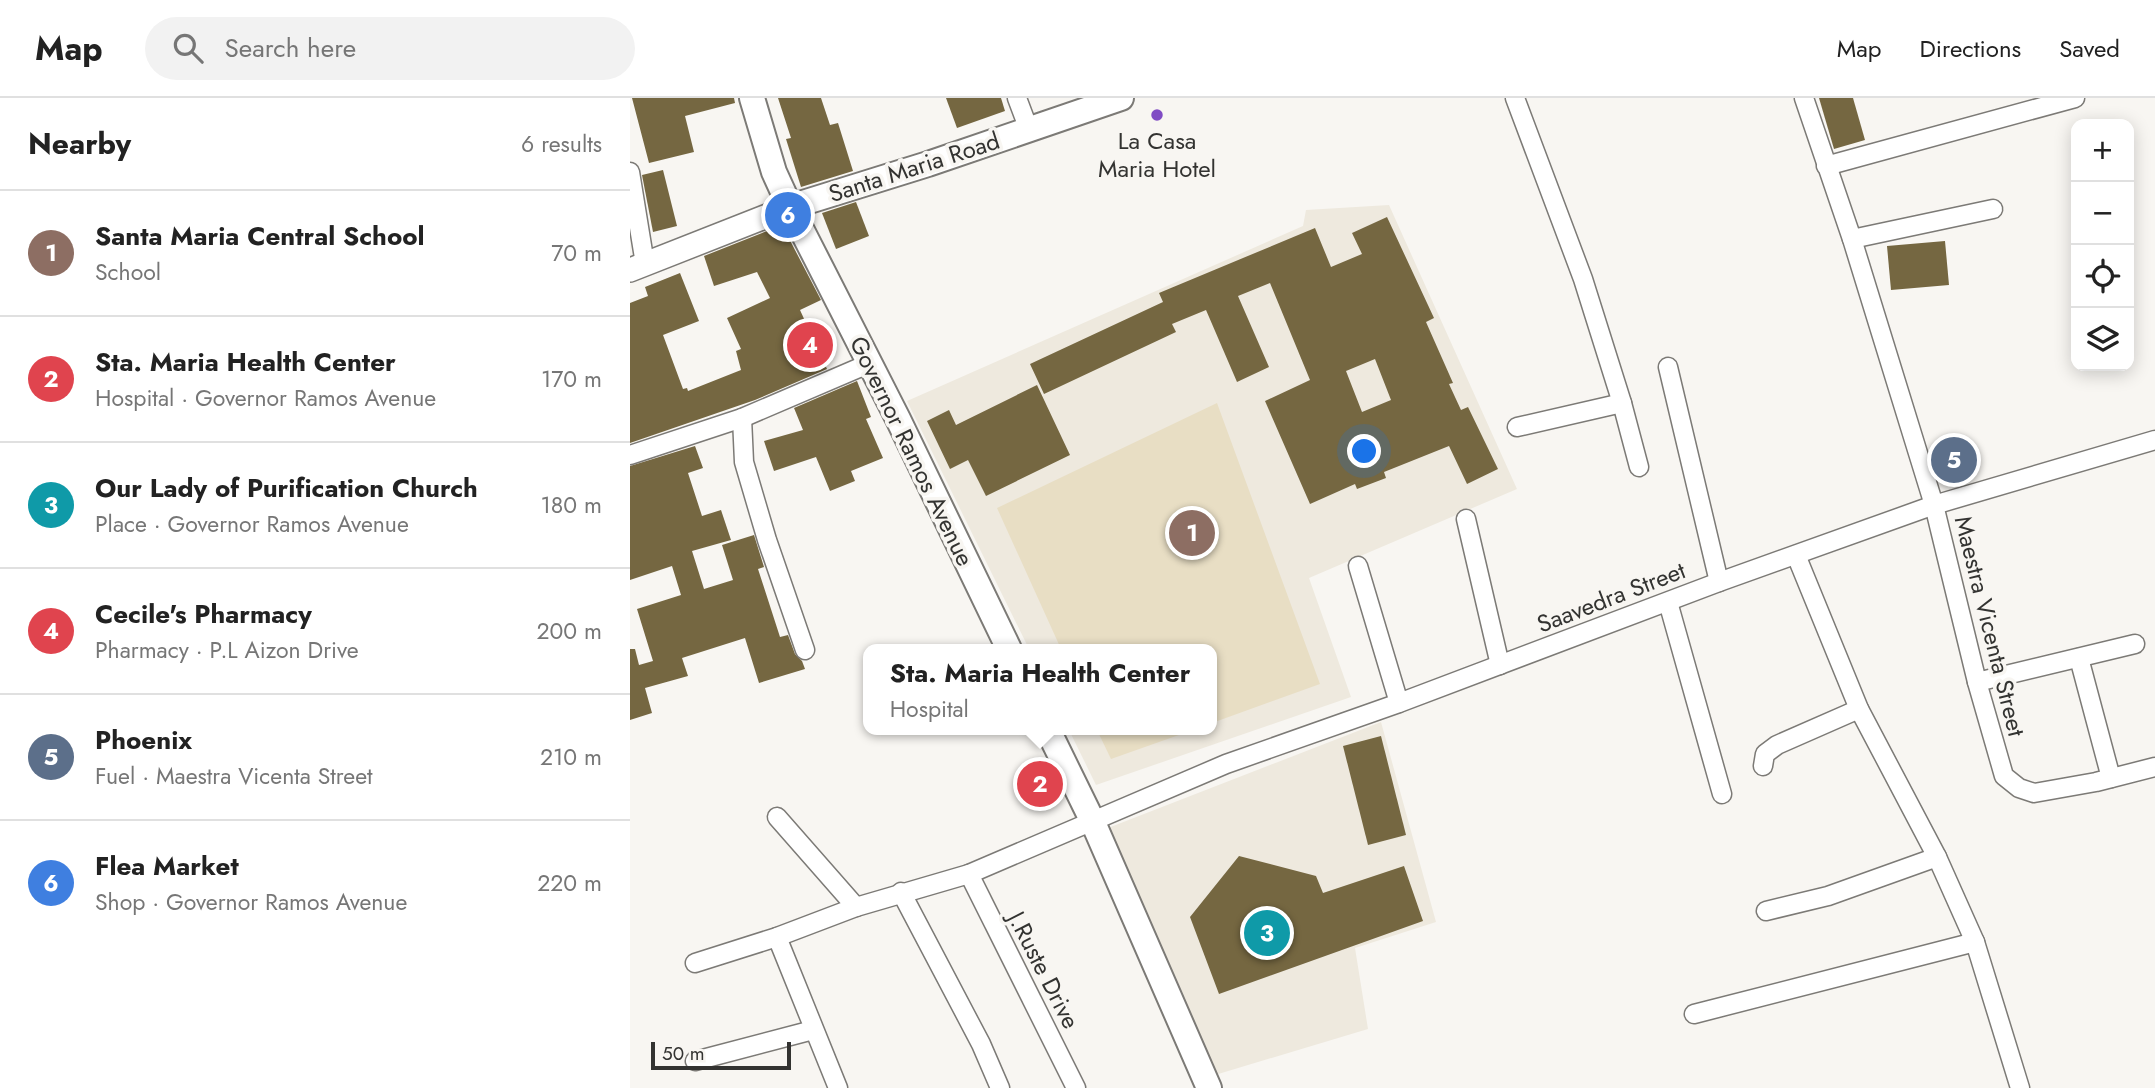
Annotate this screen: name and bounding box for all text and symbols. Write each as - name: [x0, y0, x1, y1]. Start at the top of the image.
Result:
- search box: [145, 17, 635, 80]
- text: Map: [35, 25, 103, 72]
- icon: search: [169, 29, 207, 67]
- text: Search here: [225, 29, 356, 67]
- text: Map: [1837, 31, 1882, 66]
- text: Directions: [1920, 31, 2021, 66]
- text: Saved: [2059, 31, 2120, 66]
- marker: La Casa Maria Hotel: [1149, 107, 1165, 123]
- map controls: [2071, 119, 2134, 371]
- button: +: [2071, 119, 2134, 182]
- text: Nearby: [28, 122, 131, 165]
- street label: Santa Maria Road: [824, 123, 1004, 211]
- place label: La Casa Maria Hotel: [1098, 123, 1216, 186]
- text: 6 results: [521, 127, 602, 161]
- button: −: [2071, 182, 2134, 245]
- pin: 6: [765, 189, 811, 241]
- text: Santa Maria Central School: [95, 217, 425, 255]
- text: 1: [45, 236, 57, 270]
- text: 70 m: [551, 236, 602, 270]
- button: locate: [2071, 245, 2134, 308]
- text: School: [95, 255, 161, 289]
- button: layers: [2071, 308, 2134, 371]
- pin: 4: [787, 319, 833, 371]
- street label: Governor Ramos Avenue: [841, 330, 983, 572]
- text: Sta. Maria Health Center: [95, 343, 396, 381]
- text: 2: [43, 362, 59, 396]
- text: 170 m: [541, 362, 602, 396]
- text: Hospital · Governor Ramos Avenue: [95, 381, 436, 415]
- your location: [1347, 434, 1381, 468]
- pin: 5: [1931, 434, 1977, 486]
- text: Our Lady of Purification Church: [95, 469, 478, 507]
- text: 3: [44, 488, 58, 522]
- text: 180 m: [540, 488, 602, 522]
- text: Place · Governor Ramos Avenue: [95, 507, 409, 541]
- pin: 1: [1169, 507, 1215, 559]
- street label: Maestra Vicenta Street: [1946, 512, 2034, 740]
- street label: Saavedra Street: [1532, 553, 1691, 641]
- text: Cecile's Pharmacy: [95, 595, 312, 633]
- text: 4: [43, 614, 59, 648]
- text: 200 m: [536, 614, 602, 648]
- text: Pharmacy · P.L Aizon Drive: [95, 633, 359, 667]
- popup: [863, 644, 1217, 735]
- text: Sta. Maria Health Center: [890, 654, 1190, 692]
- text: Hospital: [890, 692, 969, 726]
- text: Phoenix: [95, 721, 192, 759]
- text: 5: [44, 740, 58, 774]
- text: 210 m: [540, 740, 602, 774]
- pin: 2: [1017, 758, 1063, 810]
- text: Fuel · Maestra Vicenta Street: [95, 759, 373, 793]
- text: Flea Market: [95, 847, 239, 885]
- text: 6: [43, 866, 59, 900]
- text: 220 m: [537, 866, 602, 900]
- text: Shop · Governor Ramos Avenue: [95, 885, 407, 919]
- street label: J.Ruste Drive: [998, 903, 1088, 1035]
- pin: 3: [1244, 907, 1290, 959]
- scale bar: [651, 1039, 791, 1071]
- text: 50 m: [662, 1040, 705, 1067]

